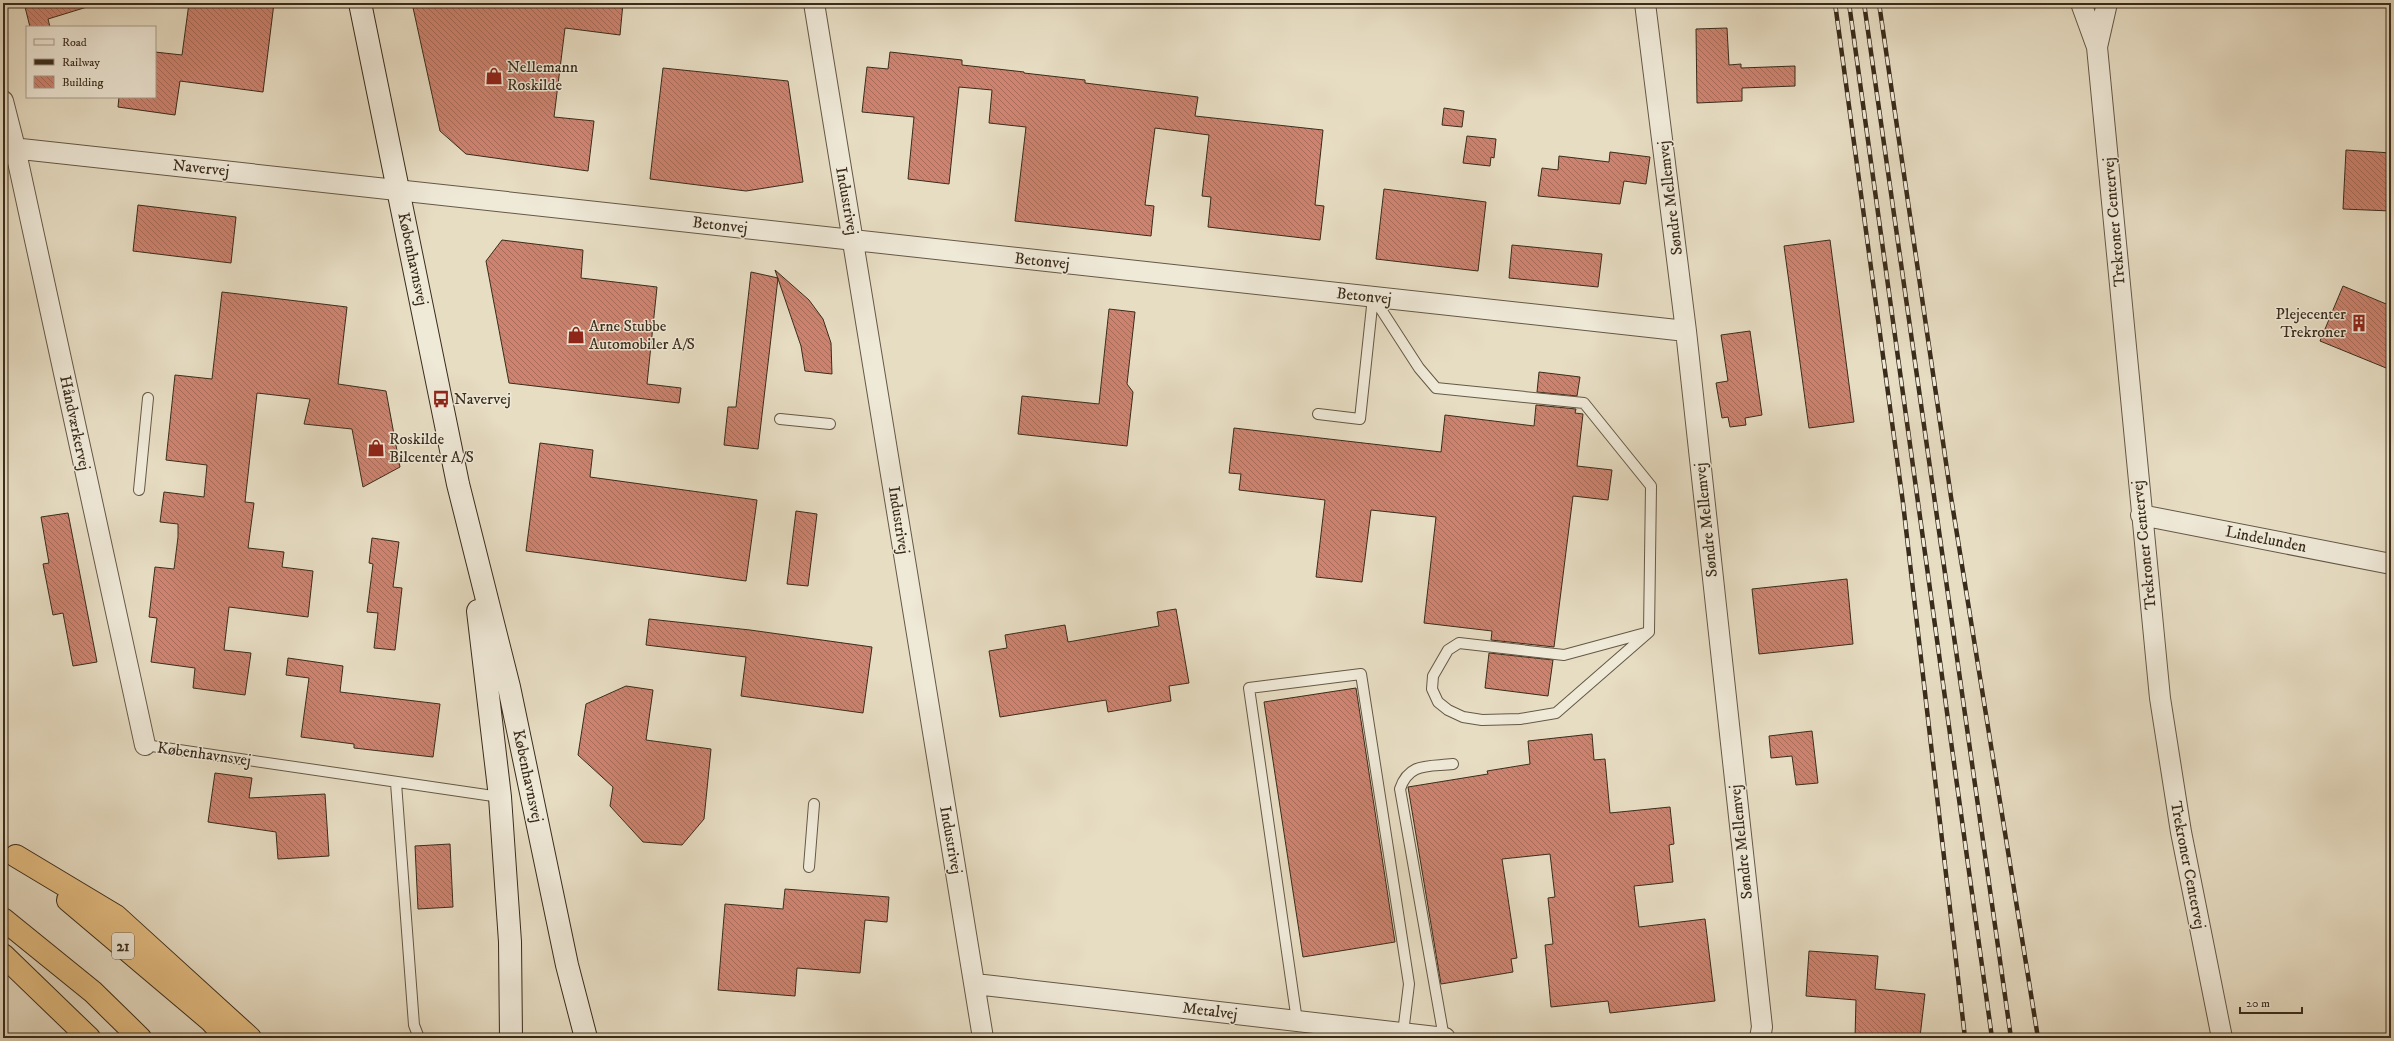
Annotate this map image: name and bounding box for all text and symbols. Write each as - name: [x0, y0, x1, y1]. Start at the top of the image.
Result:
- legend: [26, 26, 156, 98]
- text: Road: [62, 35, 87, 50]
- text: Railway: [62, 55, 100, 70]
- place label: Nellemann Roskilde: [507, 57, 579, 95]
- shop icon: Nellemann Roskilde: [484, 66, 504, 86]
- text: Building: [62, 75, 103, 90]
- street label: Søndre Mellemvej: [1653, 140, 1687, 256]
- street label: Navervej: [172, 155, 230, 181]
- street label: Trekroner Centervej: [2098, 156, 2130, 288]
- street label: Industrivej: [831, 165, 863, 237]
- street label: Københavnsvej: [393, 211, 433, 307]
- street label: Betonvej: [691, 212, 749, 238]
- street label: Betonvej: [1013, 248, 1071, 274]
- street label: Betonvej: [1335, 283, 1393, 309]
- place label: Plejecenter Trekroner: [2275, 304, 2346, 342]
- building icon: Plejecenter Trekroner: [2349, 313, 2369, 333]
- place label: Arne Stubbe Automobiler A/S: [589, 316, 695, 354]
- shop icon: Arne Stubbe Automobiler A/S: [566, 325, 586, 345]
- street label: Håndværkervej: [55, 374, 95, 472]
- bus stop icon: Navervej: [431, 389, 451, 409]
- place label: Navervej: [454, 389, 511, 409]
- place label: Roskilde Bilcenter A/S: [389, 429, 474, 467]
- shop icon: Roskilde Bilcenter A/S: [366, 438, 386, 458]
- street label: Søndre Mellemvej: [1690, 462, 1722, 578]
- street label: Trekroner Centervej: [2127, 479, 2161, 611]
- street label: Industrivej: [884, 485, 914, 555]
- street label: Lindelunden: [2224, 521, 2309, 557]
- street label: Københavnsvej: [508, 728, 548, 824]
- street label: Københavnsvej: [156, 738, 252, 770]
- street label: Søndre Mellemvej: [1725, 784, 1757, 900]
- street label: Trekroner Centervej: [2166, 799, 2210, 931]
- street label: Industrivej: [935, 804, 967, 876]
- road number: 21: [112, 933, 134, 959]
- scale bar: [2240, 989, 2302, 1015]
- text: 20 m: [2246, 996, 2270, 1011]
- street label: Metalvej: [1181, 998, 1239, 1024]

